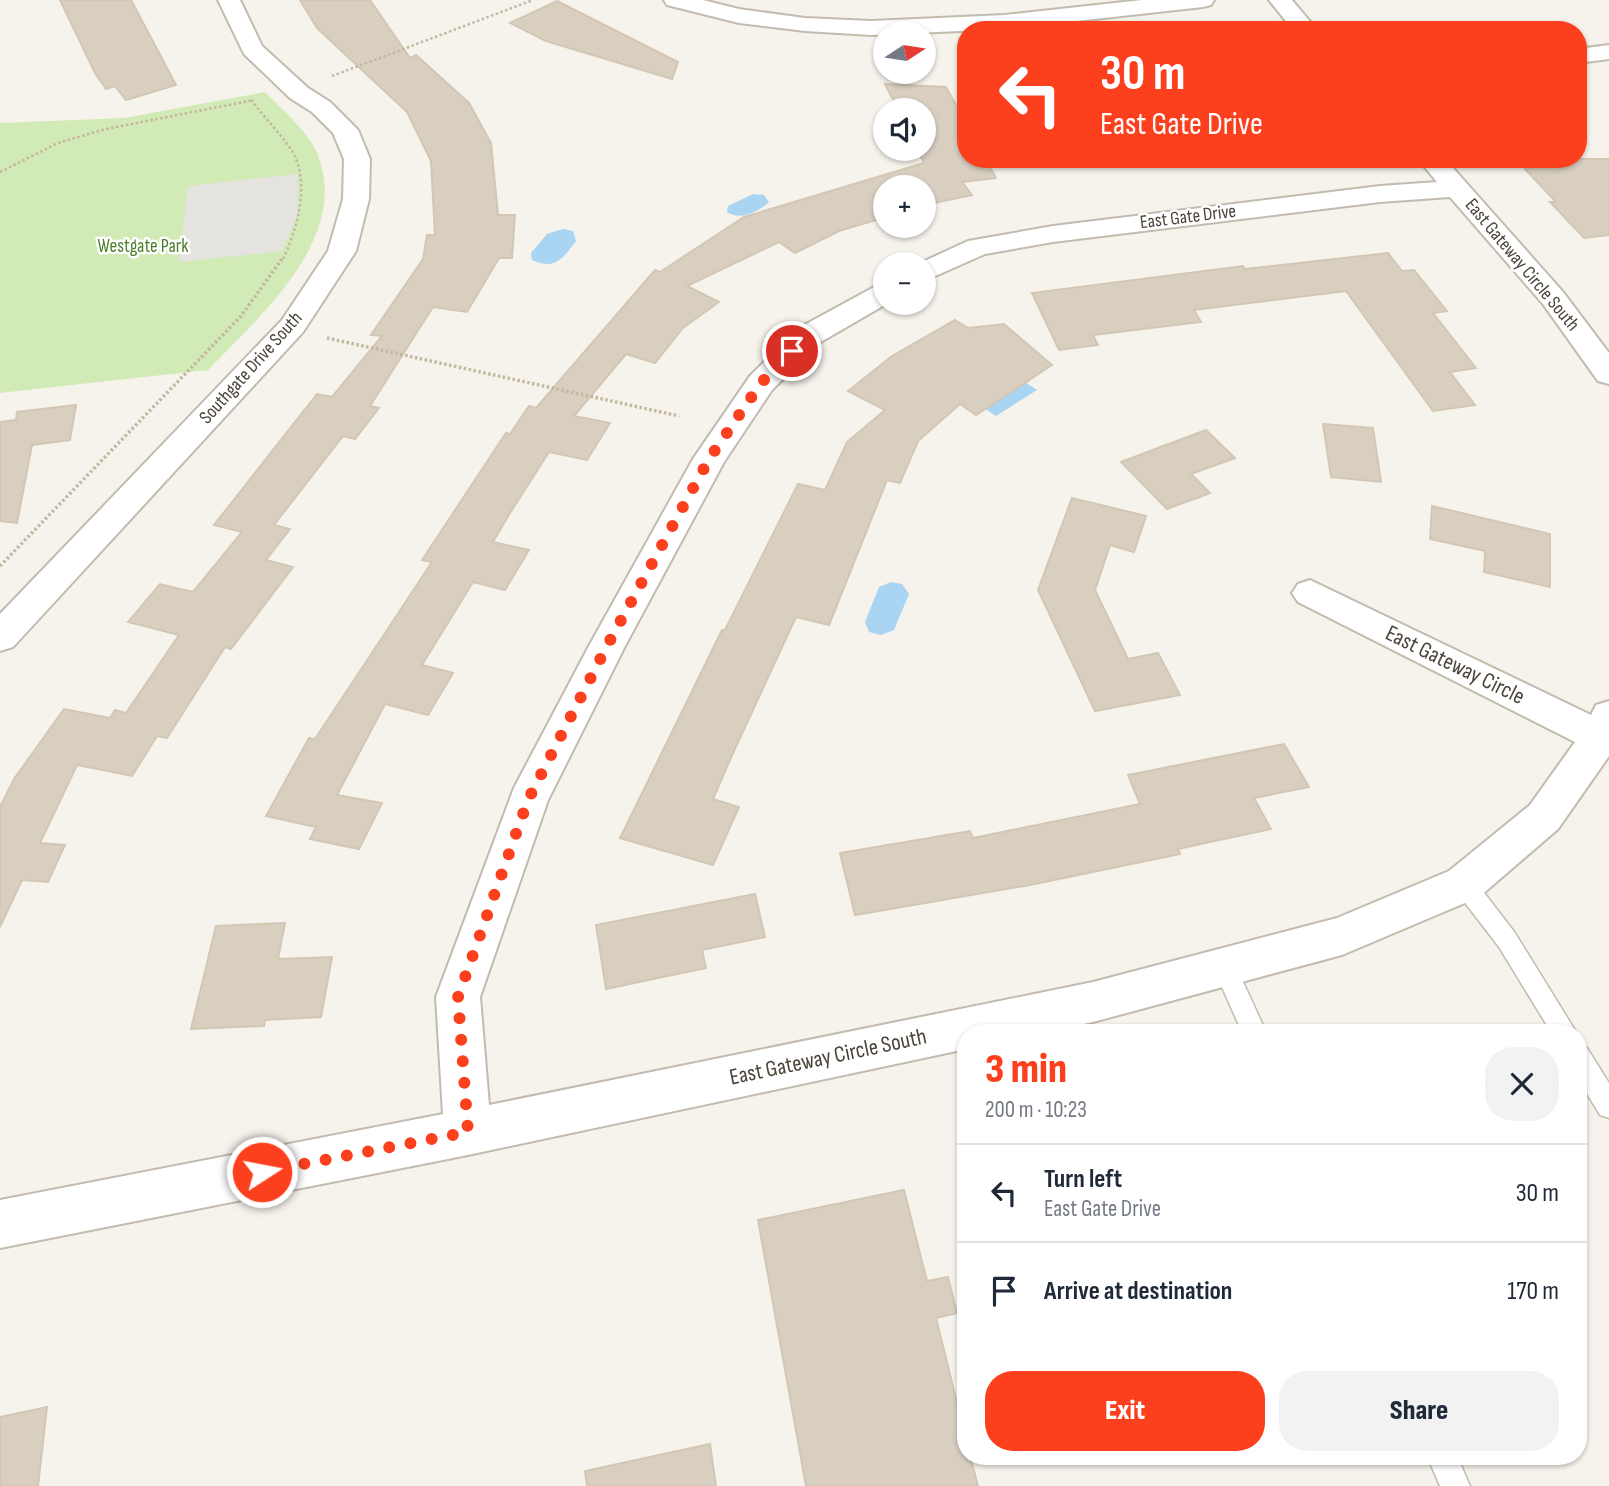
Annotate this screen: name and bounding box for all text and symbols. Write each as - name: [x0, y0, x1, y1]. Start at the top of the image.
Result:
- north arrow: [873, 21, 936, 84]
- map controls: [873, 21, 936, 315]
- text: 30 m: [1100, 45, 1185, 104]
- icon: left: [985, 49, 1076, 140]
- button: sound: [873, 98, 936, 161]
- text: East Gate Drive: [1100, 105, 1263, 144]
- button: +: [873, 175, 936, 238]
- street label: East Gateway Circle South: [1460, 194, 1584, 336]
- street label: East Gate Drive: [1139, 200, 1237, 234]
- park label: Westgate Park: [97, 235, 189, 258]
- button: −: [873, 252, 936, 315]
- street label: Southgate Drive South: [195, 307, 307, 429]
- pin: [762, 321, 822, 381]
- icon: arrive: [773, 332, 811, 370]
- street label: East Gateway Circle: [1381, 619, 1529, 711]
- street label: East Gateway Circle South: [727, 1022, 929, 1092]
- text: 3 min: [985, 1044, 1067, 1095]
- button: close: [1485, 1047, 1559, 1121]
- text: 200 m · 10:23: [985, 1096, 1087, 1124]
- position arrow: [225, 1135, 299, 1209]
- text: Turn left: [1044, 1164, 1122, 1195]
- icon: left: [985, 1174, 1023, 1212]
- text: 30 m: [1516, 1178, 1559, 1209]
- text: East Gate Drive: [1044, 1195, 1161, 1223]
- icon: arrive: [985, 1272, 1023, 1310]
- text: Arrive at destination: [1044, 1276, 1232, 1307]
- text: 170 m: [1507, 1276, 1559, 1307]
- button: Exit: [985, 1371, 1265, 1451]
- button: Share: [1279, 1371, 1559, 1451]

